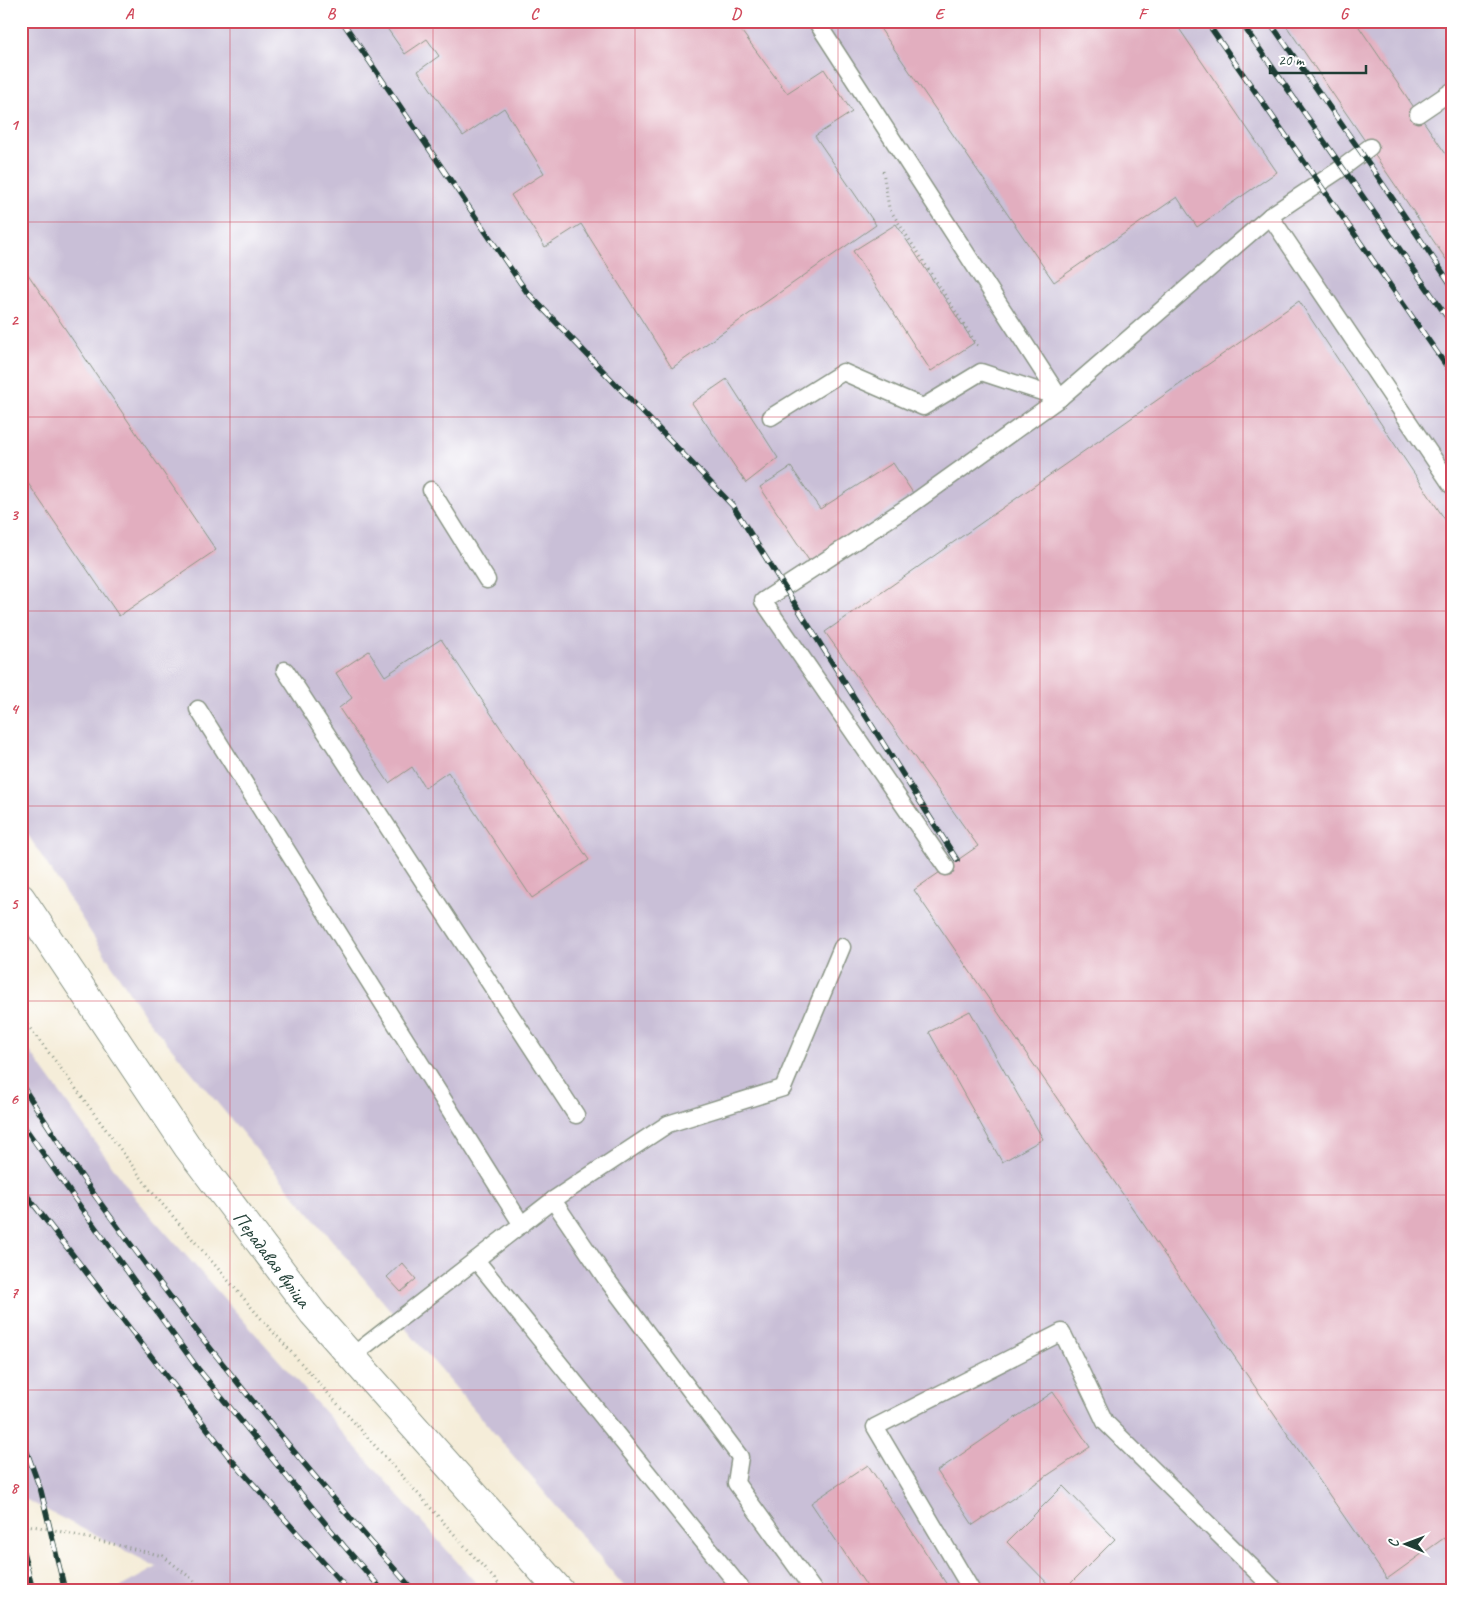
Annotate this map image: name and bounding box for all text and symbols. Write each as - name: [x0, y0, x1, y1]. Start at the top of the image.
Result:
- text: A: [125, 4, 135, 24]
- text: B: [327, 4, 337, 24]
- text: C: [530, 4, 540, 24]
- text: D: [731, 4, 742, 24]
- text: E: [935, 4, 946, 24]
- text: F: [1138, 4, 1149, 24]
- text: G: [1340, 4, 1350, 24]
- scale bar: [1270, 42, 1367, 74]
- text: 20 m: [1278, 51, 1305, 70]
- text: 1: [10, 115, 19, 135]
- text: 2: [10, 310, 19, 330]
- text: 3: [10, 505, 19, 525]
- text: 4: [10, 699, 19, 719]
- text: 5: [11, 894, 20, 914]
- text: 6: [10, 1089, 19, 1109]
- street label: Перадавая вуліца: [227, 1206, 317, 1313]
- text: 7: [10, 1283, 19, 1303]
- text: 8: [10, 1478, 19, 1498]
- north arrow: [1380, 1520, 1430, 1570]
- text: С: [1385, 1538, 1402, 1547]

